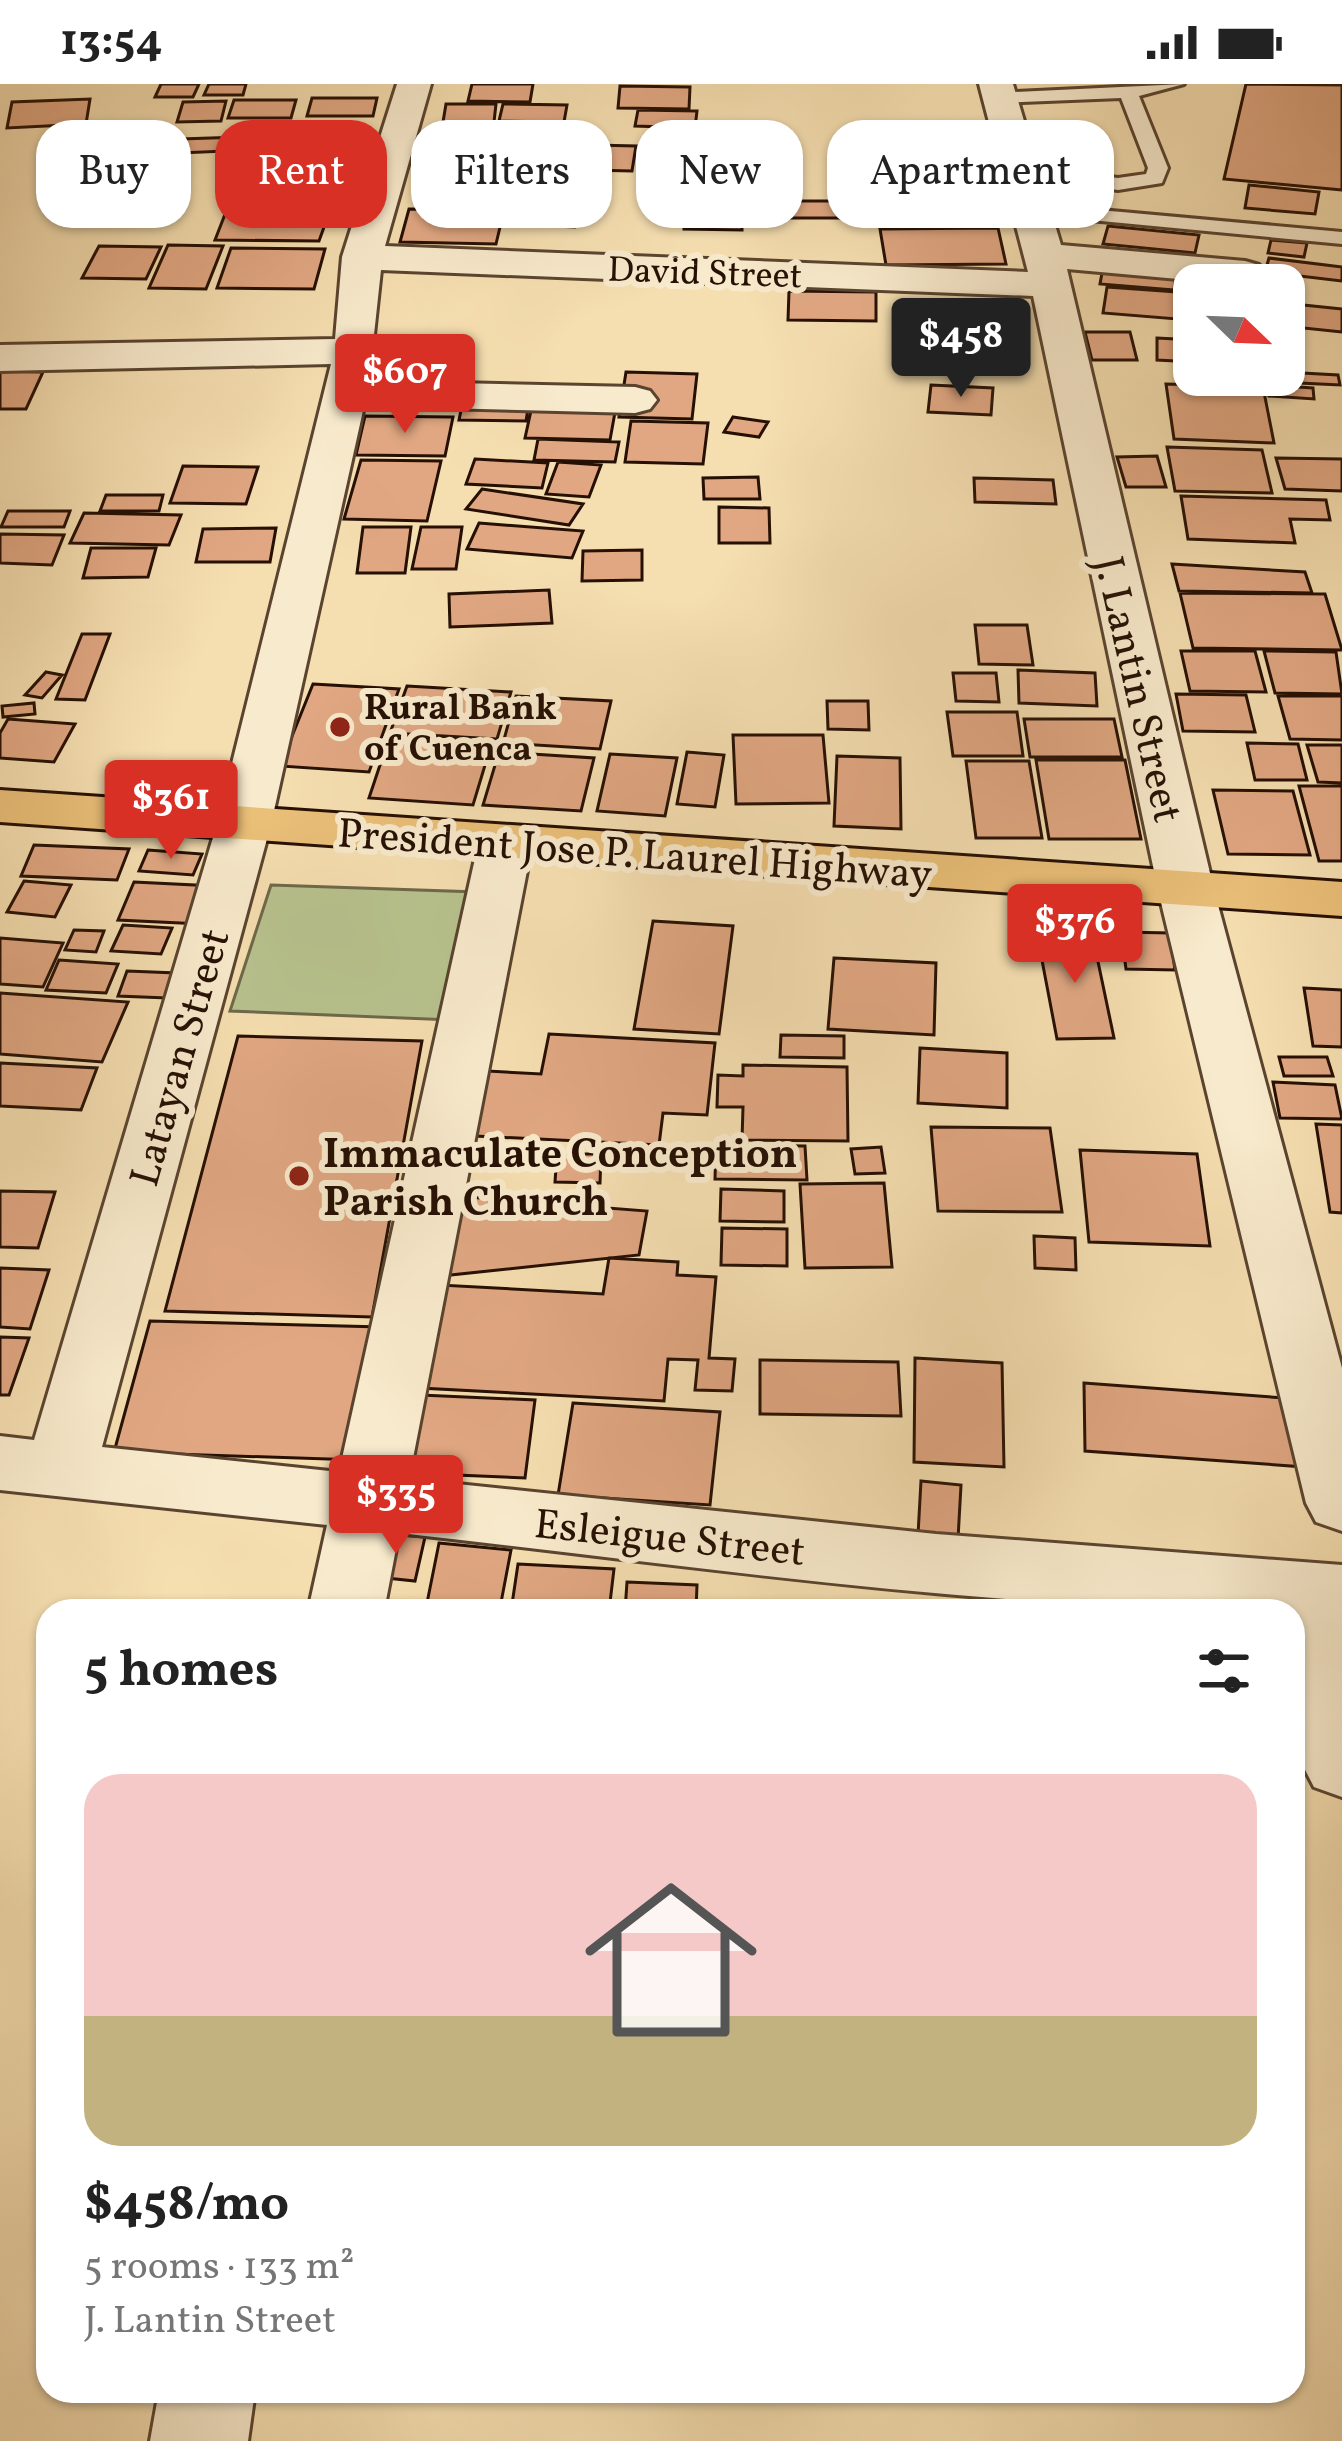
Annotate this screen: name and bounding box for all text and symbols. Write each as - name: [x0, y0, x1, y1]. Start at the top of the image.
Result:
- text: 13:54: [60, 11, 163, 74]
- chip: Buy: [36, 120, 191, 228]
- chip: Rent: [215, 120, 387, 228]
- chip: Filters: [411, 120, 612, 228]
- chip: New: [636, 120, 803, 228]
- chip: Apartment: [827, 120, 1114, 228]
- street label: David Street: [607, 247, 803, 303]
- north arrow: [1173, 264, 1305, 396]
- map controls: [1173, 264, 1305, 396]
- pin: $458: [890, 298, 1032, 400]
- text: $458: [919, 310, 1003, 364]
- pin: $607: [334, 334, 476, 436]
- text: $607: [362, 346, 448, 400]
- street label: J. Lantin Street: [1076, 551, 1195, 829]
- place label: Rural Bank of Cuenca: [364, 685, 557, 776]
- marker: Rural Bank of Cuenca: [327, 714, 353, 740]
- pin: $361: [100, 760, 242, 862]
- text: $361: [132, 772, 210, 826]
- street label: President Jose P. Laurel Highway: [335, 806, 934, 907]
- pin: $376: [1004, 884, 1146, 986]
- text: $376: [1034, 896, 1116, 950]
- street label: Latayan Street: [117, 923, 247, 1194]
- place label: Immaculate Conception Parish Church: [323, 1127, 797, 1234]
- marker: Immaculate Conception Parish Church: [286, 1163, 312, 1189]
- pin: $335: [325, 1455, 467, 1557]
- text: $335: [356, 1467, 436, 1521]
- street label: Esleigue Street: [531, 1497, 808, 1584]
- text: 5 homes: [84, 1636, 278, 1707]
- icon: filters: [1191, 1638, 1257, 1704]
- icon: home: [563, 1852, 779, 2068]
- text: $458/mo: [84, 2170, 289, 2241]
- text: 5 rooms · 133 m²: [84, 2241, 354, 2295]
- text: J. Lantin Street: [84, 2295, 336, 2349]

